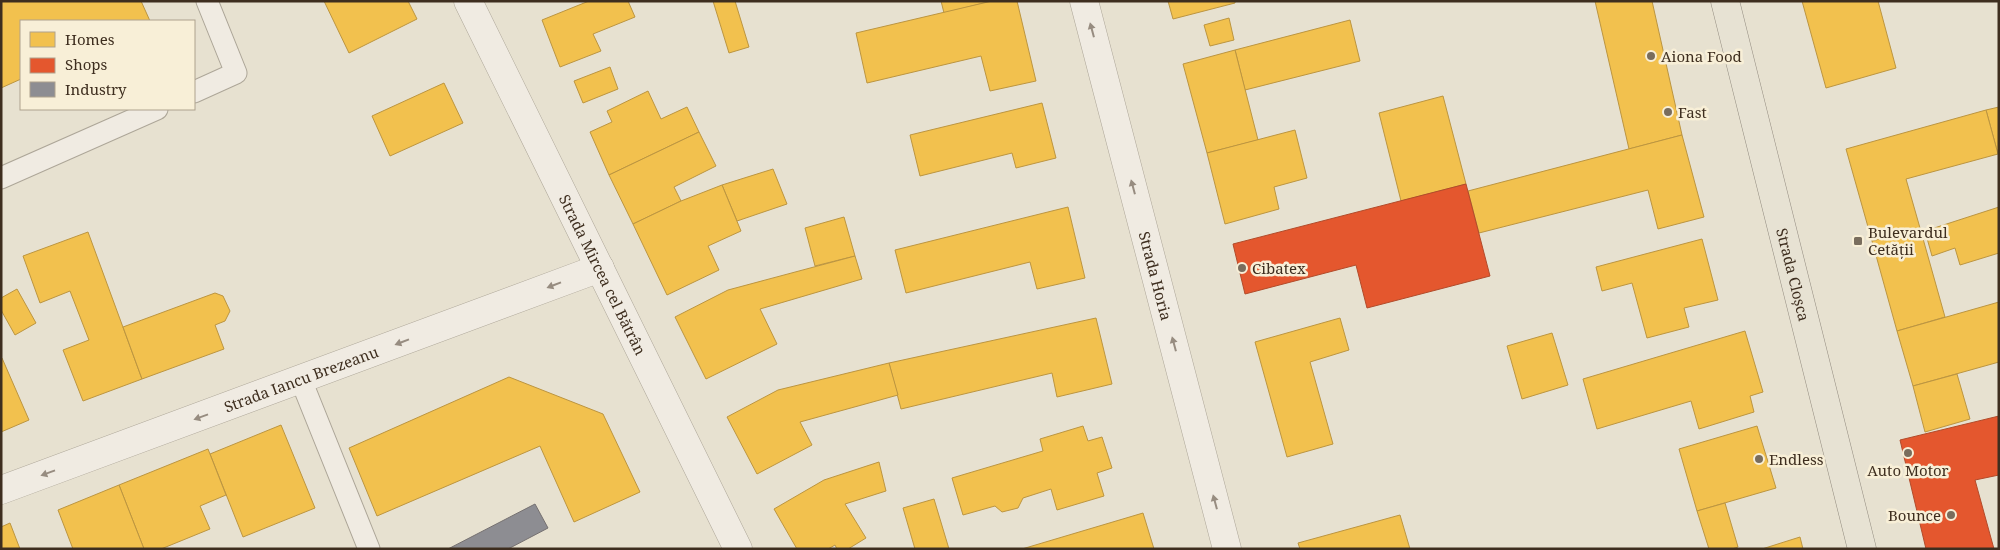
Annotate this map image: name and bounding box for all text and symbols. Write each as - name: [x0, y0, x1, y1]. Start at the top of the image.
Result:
- legend: [20, 20, 195, 110]
- one-way arrow: [1087, 22, 1095, 37]
- text: Homes: [65, 29, 115, 49]
- place label: Aiona Food: [1661, 46, 1742, 66]
- marker: Aiona Food: [1645, 50, 1657, 62]
- text: Shops: [65, 54, 108, 74]
- text: Industry: [65, 79, 127, 99]
- place label: Fast: [1678, 102, 1707, 122]
- marker: Fast: [1662, 106, 1674, 118]
- one-way arrow: [1128, 180, 1136, 195]
- street label: Strada Mircea cel Bătrân: [555, 191, 651, 358]
- place label: Bulevardul Cetății: [1868, 222, 1948, 259]
- street label: Strada Cloșca: [1772, 226, 1815, 323]
- street label: Strada Horia: [1135, 229, 1177, 322]
- marker: Bulevardul Cetății: [1852, 235, 1864, 247]
- place label: Cibatex: [1252, 258, 1306, 278]
- marker: Cibatex: [1236, 262, 1248, 274]
- one-way arrow: [546, 281, 561, 289]
- one-way arrow: [1169, 337, 1177, 352]
- one-way arrow: [394, 338, 409, 346]
- street label: Strada Iancu Brezeanu: [221, 341, 381, 416]
- one-way arrow: [193, 414, 208, 421]
- marker: Auto Motor: [1902, 447, 1914, 459]
- place label: Endless: [1769, 449, 1824, 469]
- marker: Endless: [1753, 453, 1765, 465]
- place label: Auto Motor: [1867, 460, 1949, 480]
- one-way arrow: [40, 469, 55, 477]
- one-way arrow: [1210, 494, 1218, 509]
- place label: Bounce: [1888, 505, 1941, 525]
- marker: Bounce: [1945, 509, 1957, 521]

